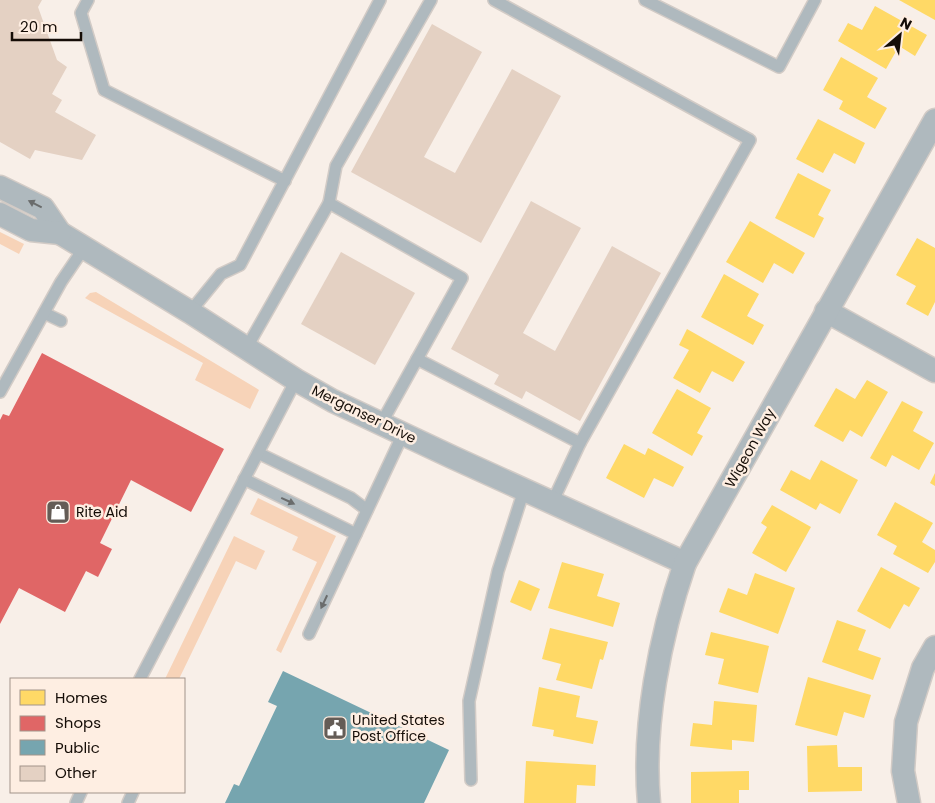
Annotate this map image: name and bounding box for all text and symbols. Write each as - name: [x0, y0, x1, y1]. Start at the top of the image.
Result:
- scale bar: [12, 10, 81, 42]
- north arrow: [875, 10, 925, 60]
- text: N: [897, 12, 915, 35]
- text: 20 m: [20, 16, 58, 37]
- one-way arrow: [28, 200, 42, 208]
- street label: Merganser Drive: [308, 380, 420, 448]
- street label: Wigeon Way: [720, 405, 780, 491]
- one-way arrow: [281, 497, 295, 505]
- shop icon: Rite Aid: [45, 499, 71, 525]
- place label: Rite Aid: [76, 502, 128, 522]
- one-way arrow: [320, 595, 328, 609]
- legend: [10, 678, 185, 793]
- text: Homes: [55, 687, 108, 708]
- place label: United States Post Office: [352, 710, 445, 746]
- text: Shops: [55, 712, 101, 733]
- public building icon: United States Post Office: [322, 715, 348, 741]
- text: Public: [55, 737, 100, 758]
- text: Other: [55, 762, 97, 783]

